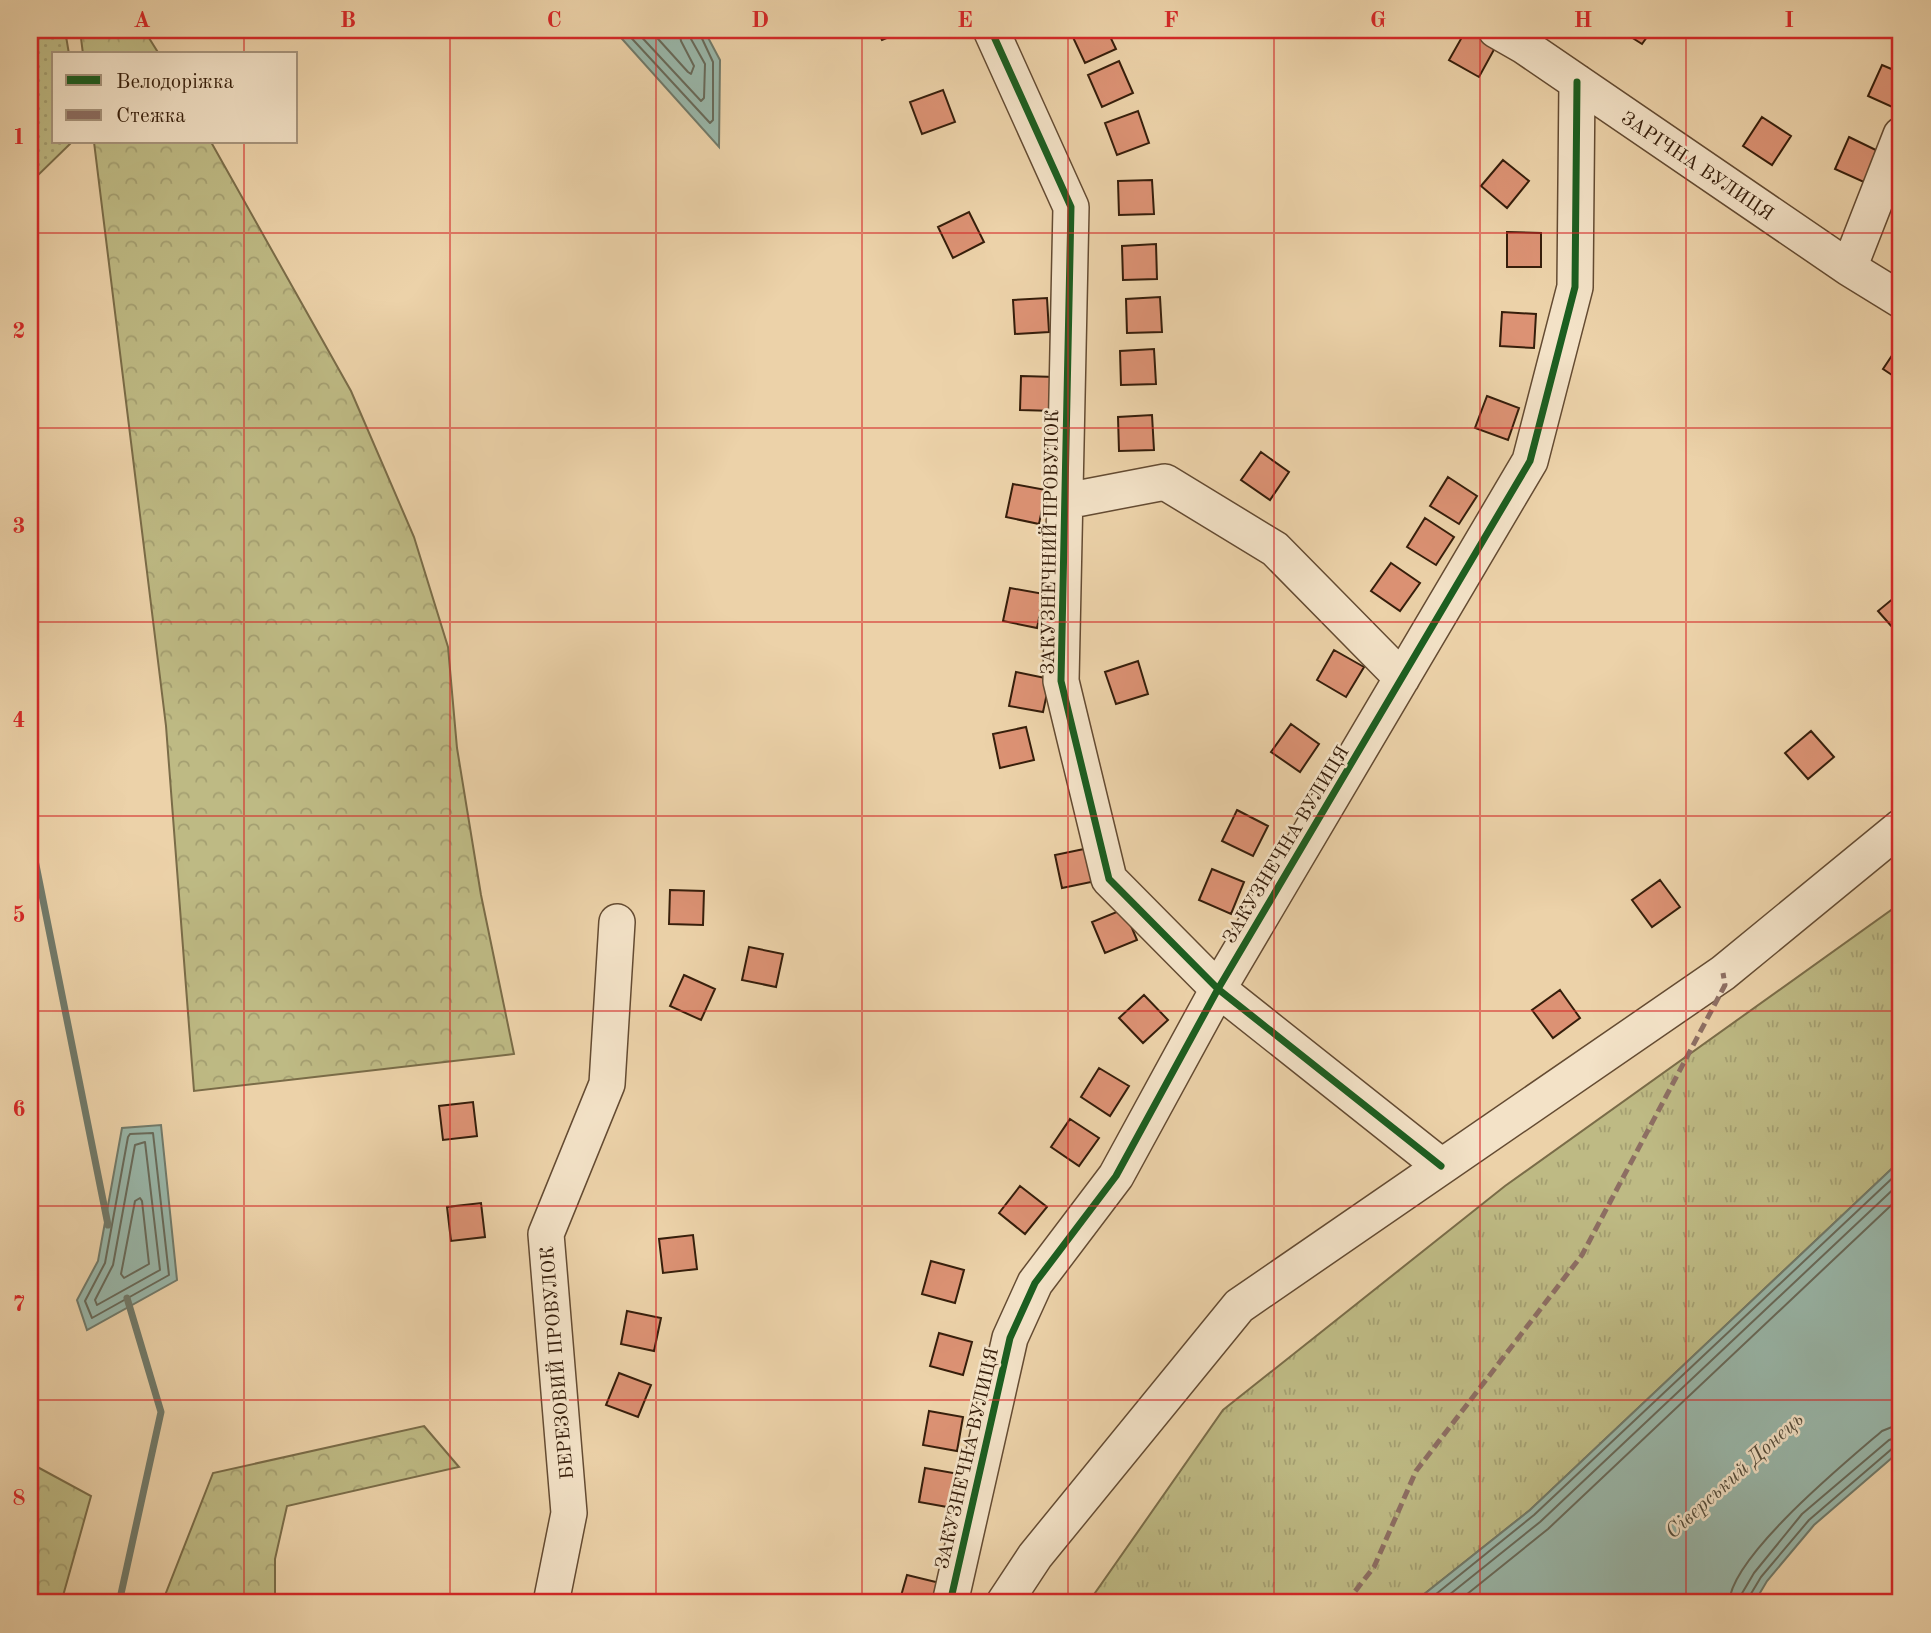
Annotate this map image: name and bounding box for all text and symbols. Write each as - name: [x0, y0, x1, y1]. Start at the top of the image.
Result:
- text: A: [133, 9, 151, 32]
- text: B: [340, 9, 356, 32]
- text: C: [546, 9, 562, 32]
- text: D: [751, 9, 769, 32]
- text: E: [957, 9, 973, 32]
- text: F: [1163, 9, 1179, 32]
- text: G: [1370, 9, 1386, 32]
- text: H: [1574, 9, 1592, 32]
- text: I: [1784, 9, 1794, 32]
- legend: [52, 52, 298, 144]
- text: Велодоріжка: [116, 72, 234, 93]
- text: Стежка: [116, 106, 186, 127]
- street label: ЗАРІЧНА ВУЛИЦЯ: [1617, 109, 1776, 225]
- text: 1: [12, 126, 26, 149]
- text: 2: [12, 320, 26, 343]
- street label: ЗАКУЗНЕЧНИЙ ПРОВУЛОК: [1036, 409, 1063, 675]
- text: 3: [12, 515, 26, 538]
- text: 4: [12, 709, 26, 732]
- street label: ЗАКУЗНЕЧНА ВУЛИЦЯ: [1221, 743, 1354, 947]
- text: 5: [12, 904, 26, 927]
- text: 6: [12, 1098, 26, 1121]
- street label: БЕРЕЗОВИЙ ПРОВУЛОК: [535, 1245, 578, 1481]
- text: 7: [12, 1293, 26, 1316]
- street label: ЗАКУЗНЕЧНА ВУЛИЦЯ: [934, 1346, 1003, 1571]
- water label: Сіверський Донець: [1662, 1409, 1808, 1543]
- text: 8: [12, 1487, 26, 1510]

